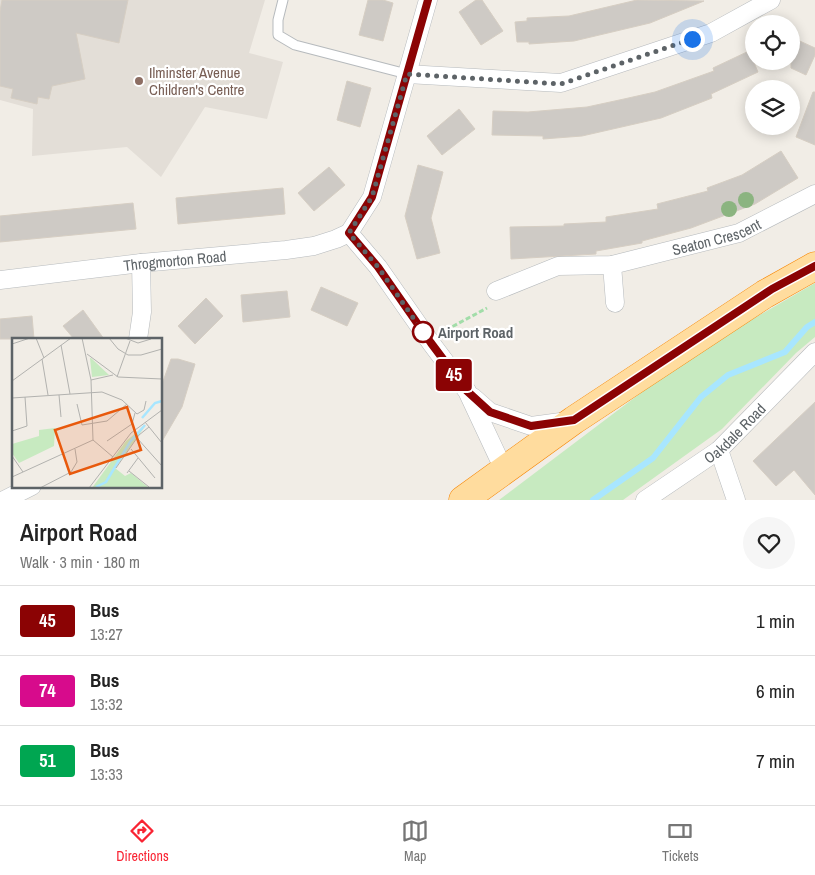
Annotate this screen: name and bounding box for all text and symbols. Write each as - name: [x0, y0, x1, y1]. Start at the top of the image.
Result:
- map controls: [745, 15, 800, 135]
- button: locate: [745, 15, 800, 70]
- your location: [680, 27, 705, 52]
- place label: Ilminster Avenue Children's Centre: [149, 62, 244, 100]
- marker: Ilminster Avenue Children's Centre: [133, 75, 145, 87]
- button: layers: [745, 80, 800, 135]
- street label: Seaton Crescent: [670, 213, 765, 260]
- street label: Throgmorton Road: [122, 245, 227, 276]
- marker: Airport Road: [412, 321, 434, 343]
- place label: Airport Road: [438, 322, 513, 343]
- inset map: [12, 338, 162, 488]
- line badge: 45: [432, 359, 476, 391]
- text: 45: [446, 362, 462, 387]
- street label: Oakdale Road: [699, 398, 770, 468]
- text: Airport Road: [20, 516, 137, 548]
- button: heart: [743, 517, 795, 569]
- text: Walk · 3 min · 180 m: [20, 551, 140, 573]
- text: Bus: [90, 597, 119, 623]
- text: 45: [39, 608, 56, 633]
- text: 1 min: [756, 608, 795, 634]
- text: 13:27: [90, 623, 123, 645]
- text: Bus: [90, 667, 119, 693]
- text: 74: [39, 678, 56, 703]
- text: 6 min: [756, 678, 795, 704]
- text: 13:32: [90, 693, 123, 715]
- text: Bus: [90, 737, 119, 763]
- text: 51: [39, 748, 56, 773]
- text: 7 min: [756, 748, 795, 774]
- text: 13:33: [90, 763, 123, 785]
- tab: Directions: [116, 817, 169, 865]
- tab: Map: [401, 817, 429, 865]
- tab: Tickets: [662, 817, 699, 865]

